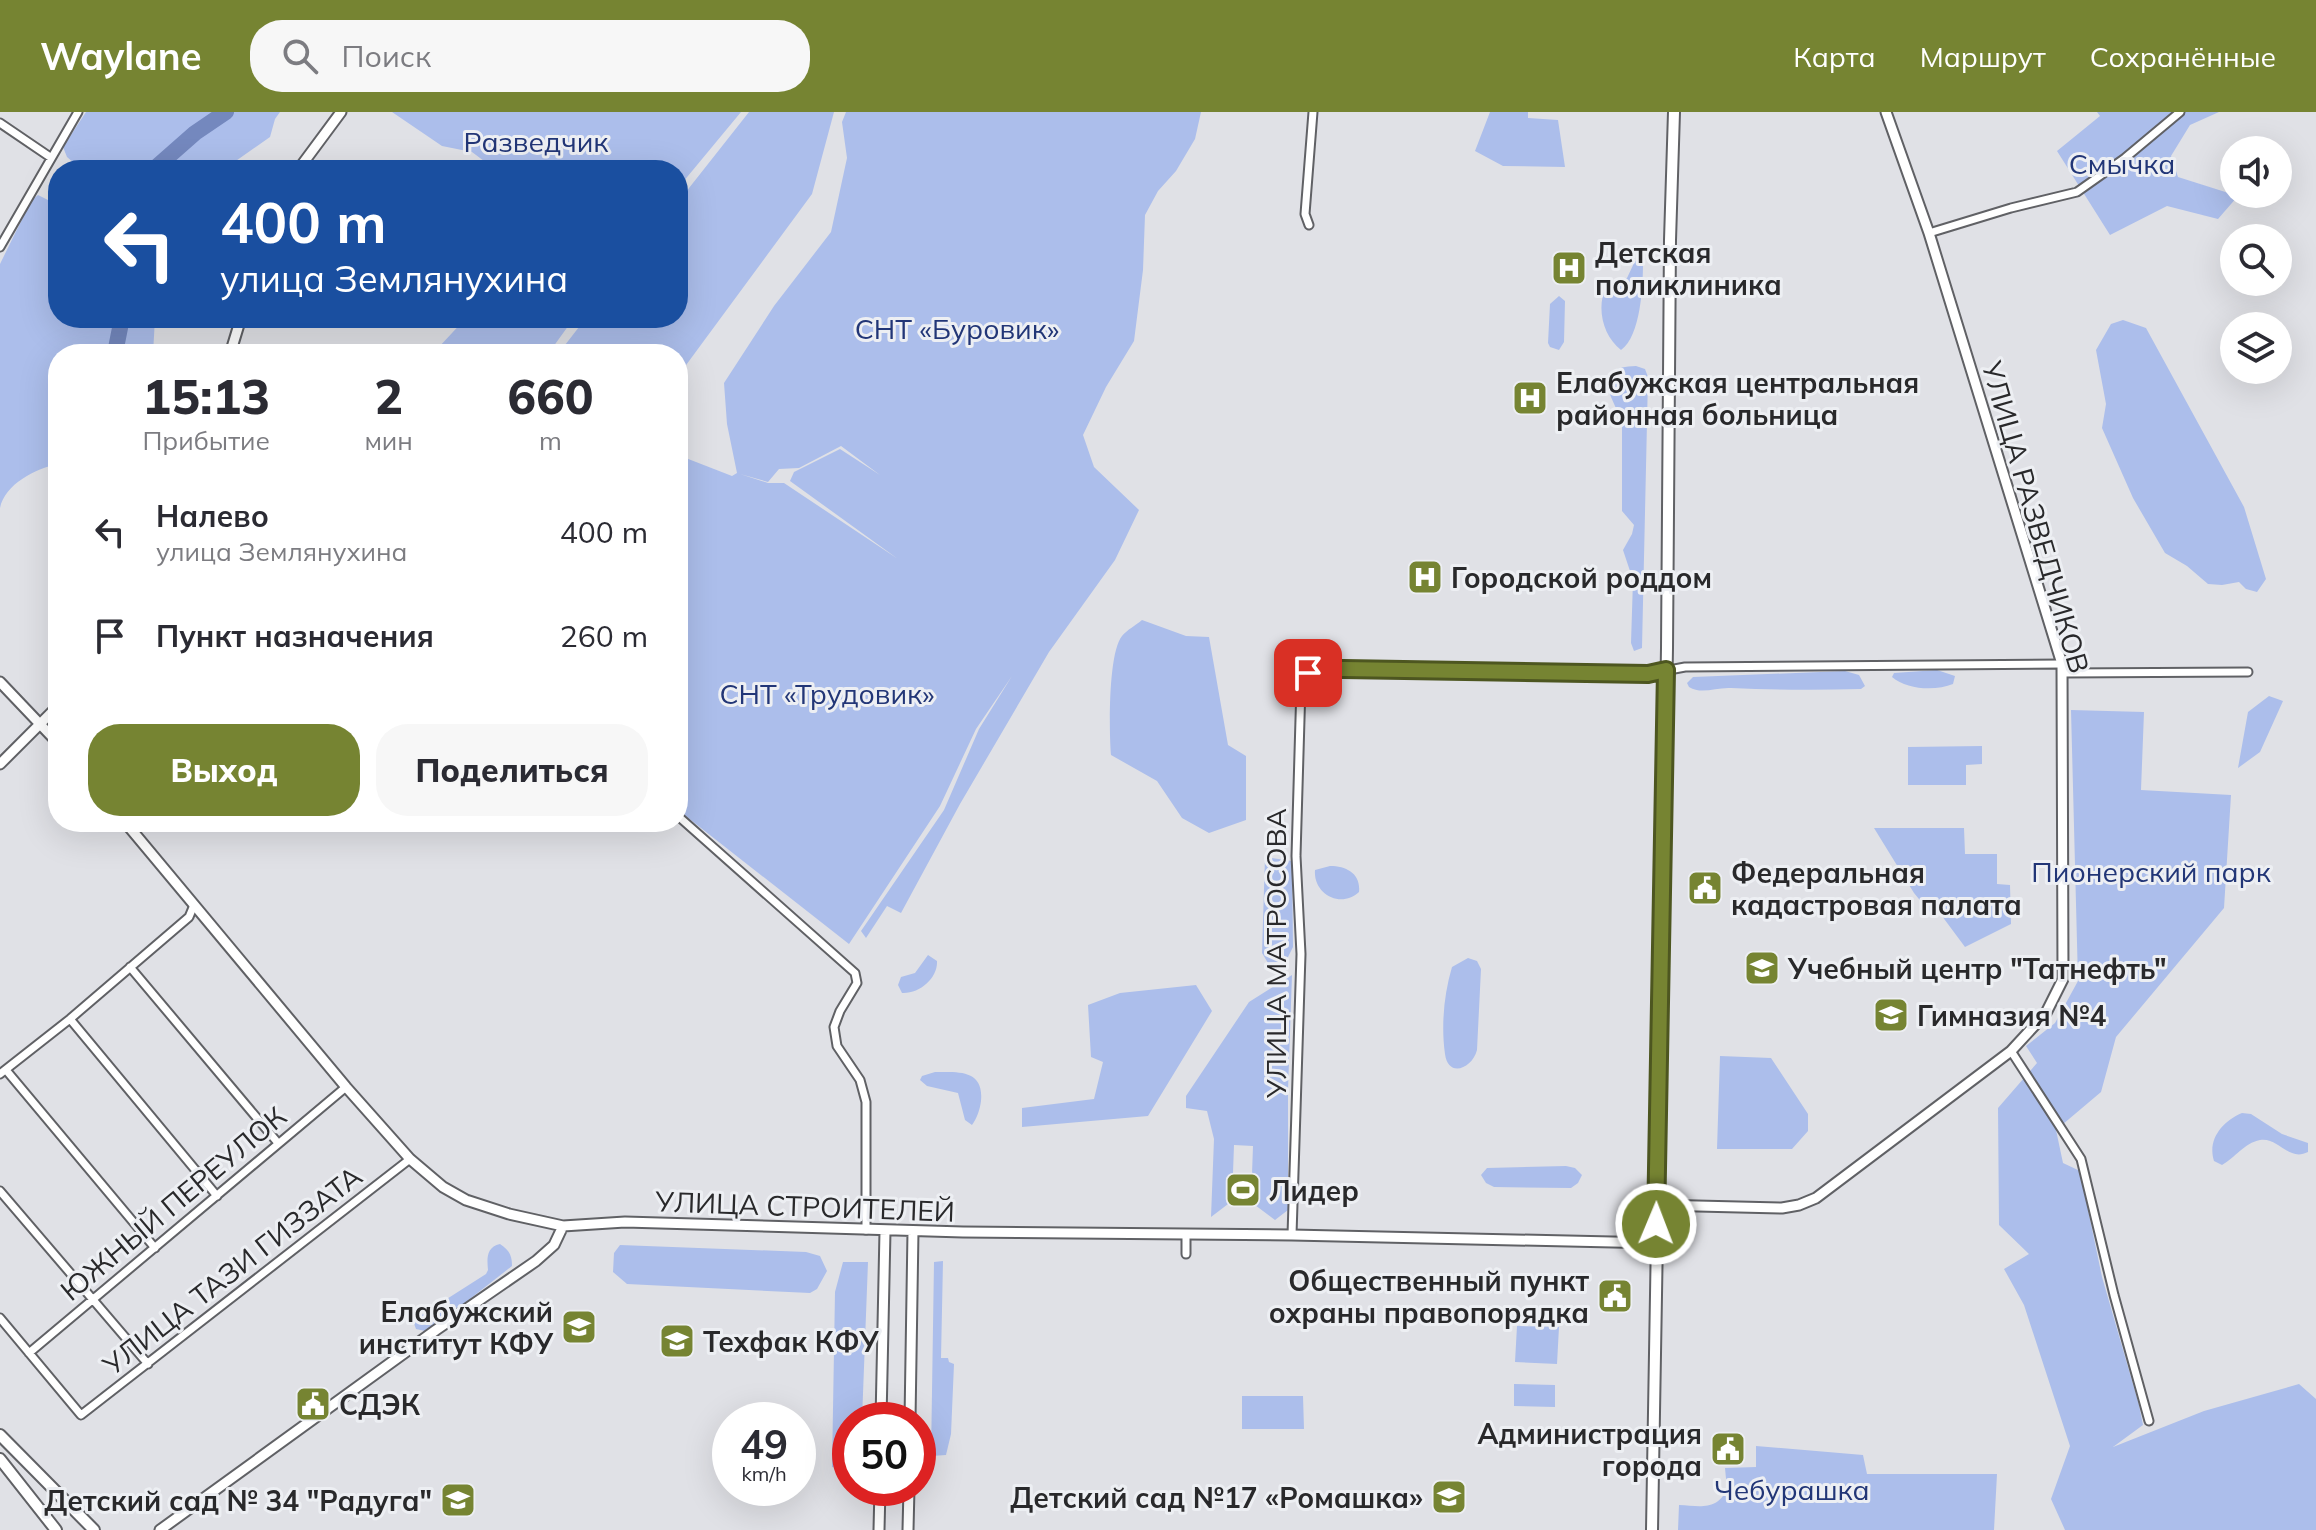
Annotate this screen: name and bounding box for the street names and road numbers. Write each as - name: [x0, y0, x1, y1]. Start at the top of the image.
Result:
- street label: УЛИЦА РАЗВЕДЧИКОВ: [1974, 356, 2097, 677]
- street label: УЛИЦА МАТРОСОВА: [1258, 808, 1293, 1099]
- street label: ЮЖНЫЙ ПЕРЕУЛОК: [53, 1098, 293, 1308]
- street label: УЛИЦА ТАЗИ ГИЗЗАТА: [95, 1158, 369, 1383]
- street label: УЛИЦА СТРОИТЕЛЕЙ: [654, 1183, 955, 1229]

